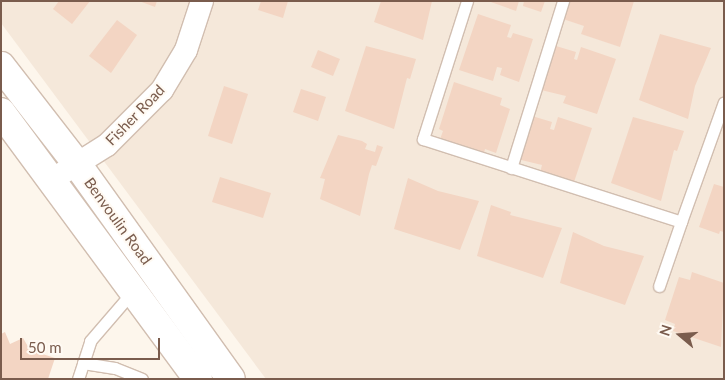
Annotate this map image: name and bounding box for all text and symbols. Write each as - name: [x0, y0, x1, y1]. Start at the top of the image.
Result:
- street label: Fisher Road: [102, 81, 168, 149]
- street label: Benvoulin Road: [81, 174, 155, 268]
- north arrow: [655, 310, 705, 360]
- text: N: [656, 322, 675, 338]
- scale bar: [22, 328, 162, 360]
- text: 50 m: [28, 338, 62, 356]

